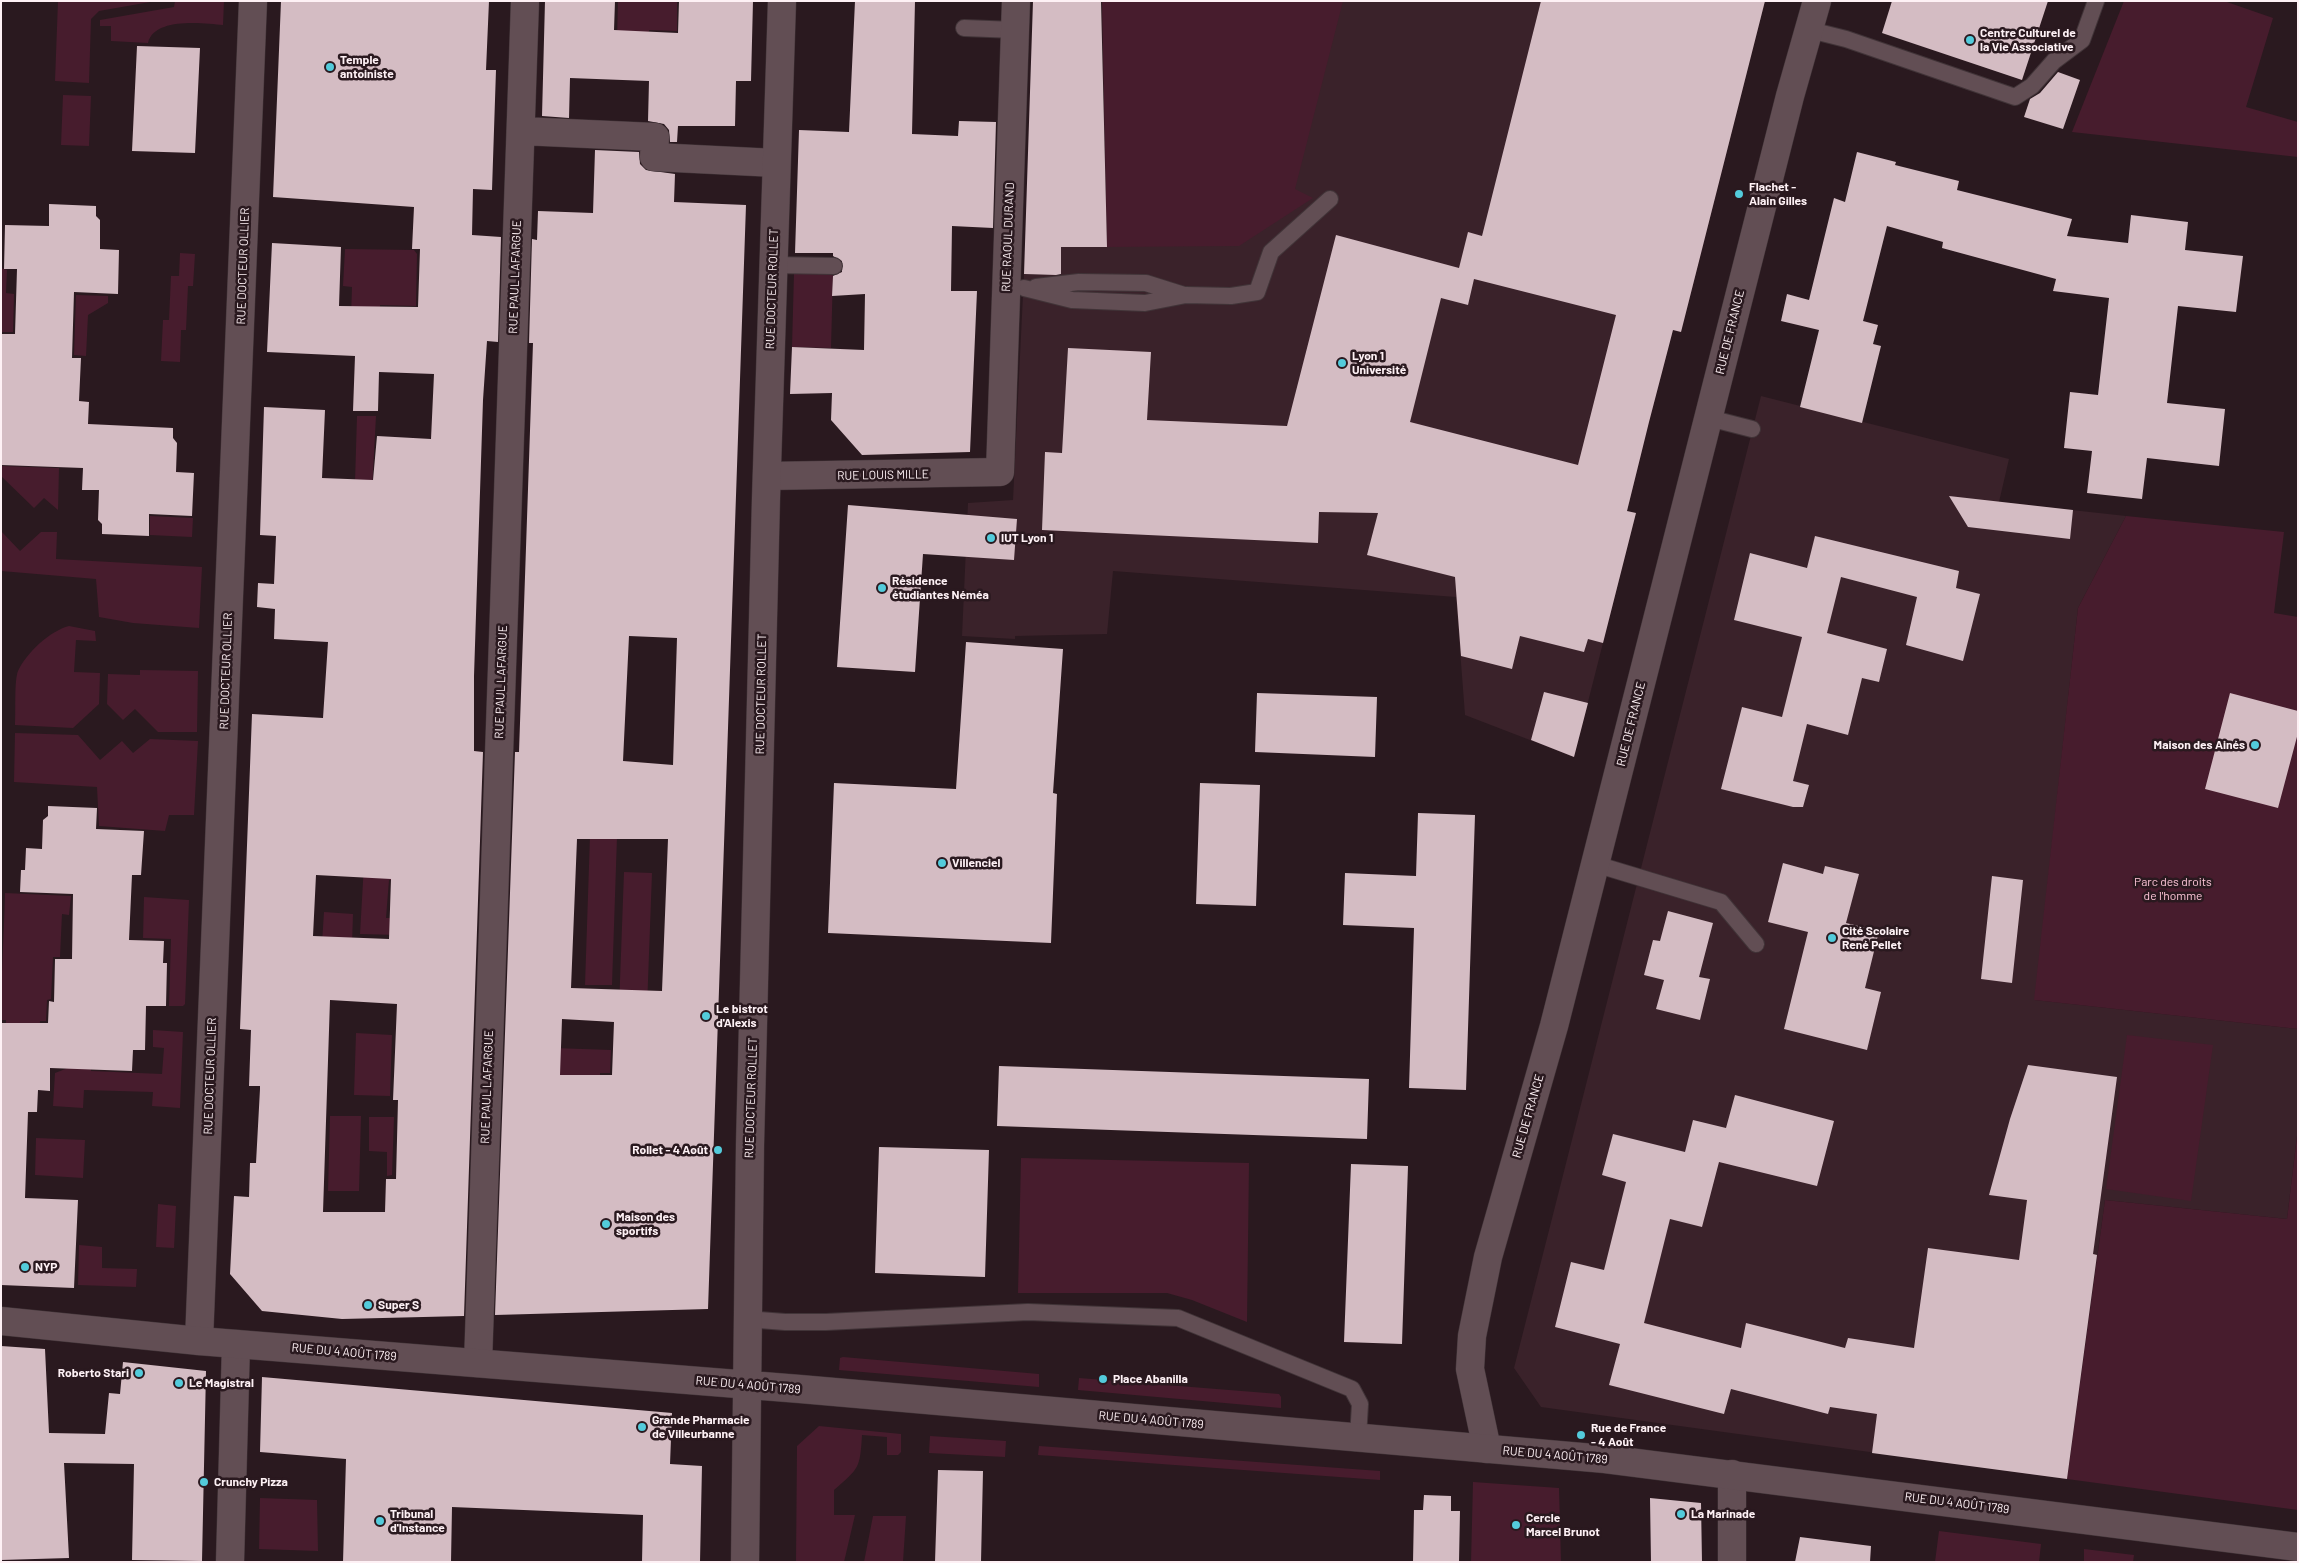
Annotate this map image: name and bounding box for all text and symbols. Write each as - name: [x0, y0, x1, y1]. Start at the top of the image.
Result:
- place label: Centre Culturel de la Vie Associative: [1980, 26, 2076, 54]
- marker: Centre Culturel de la Vie Associative: [1964, 34, 1976, 46]
- place label: Temple antoiniste: [340, 53, 394, 81]
- marker: Temple antoiniste: [324, 61, 336, 73]
- place label: Flachet - Alain Gilles: [1749, 180, 1807, 208]
- street label: RUE RAOUL DURAND: [999, 182, 1017, 292]
- marker: Flachet - Alain Gilles: [1733, 188, 1745, 200]
- street label: RUE DOCTEUR OLLIER: [234, 207, 252, 325]
- street label: RUE PAUL LAFARGUE: [506, 220, 524, 334]
- street label: RUE DOCTEUR ROLLET: [763, 228, 781, 350]
- street label: RUE DE FRANCE: [1713, 288, 1747, 376]
- place label: Lyon 1 Université: [1352, 349, 1406, 377]
- marker: Lyon 1 Université: [1336, 357, 1348, 369]
- street label: RUE LOUIS MILLE: [837, 467, 929, 483]
- place label: IUT Lyon 1: [1001, 531, 1053, 545]
- marker: IUT Lyon 1: [985, 532, 997, 544]
- place label: Résidence étudiantes Néméa: [892, 574, 989, 602]
- marker: Résidence étudiantes Néméa: [876, 582, 888, 594]
- street label: RUE DOCTEUR OLLIER: [217, 612, 235, 730]
- street label: RUE PAUL LAFARGUE: [492, 625, 510, 739]
- street label: RUE DOCTEUR ROLLET: [753, 633, 769, 755]
- street label: RUE DE FRANCE: [1614, 680, 1648, 768]
- place label: Maison des Ainés: [2154, 738, 2245, 752]
- marker: Maison des Ainés: [2249, 739, 2261, 751]
- place label: Villenciel: [952, 856, 1000, 870]
- marker: Villenciel: [936, 857, 948, 869]
- park label: Parc des droits de l'homme: [2134, 875, 2212, 903]
- place label: Cité Scolaire René Pellet: [1842, 924, 1909, 952]
- marker: Cité Scolaire René Pellet: [1826, 932, 1838, 944]
- place label: Le bistrot d'Alexis: [716, 1002, 768, 1030]
- marker: Le bistrot d'Alexis: [700, 1010, 712, 1022]
- street label: RUE DOCTEUR OLLIER: [201, 1017, 219, 1135]
- street label: RUE PAUL LAFARGUE: [478, 1030, 496, 1144]
- street label: RUE DOCTEUR ROLLET: [742, 1037, 760, 1159]
- street label: RUE DE FRANCE: [1509, 1072, 1547, 1160]
- place label: Rollet - 4 Août: [632, 1143, 708, 1157]
- marker: Rollet - 4 Août: [712, 1144, 724, 1156]
- place label: Maison des sportifs: [616, 1210, 675, 1238]
- marker: Maison des sportifs: [600, 1218, 612, 1230]
- place label: NYP: [35, 1260, 57, 1274]
- marker: NYP: [19, 1261, 31, 1273]
- place label: Super S: [378, 1298, 419, 1312]
- marker: Super S: [362, 1299, 374, 1311]
- street label: RUE DU 4 AOÛT 1789: [291, 1340, 397, 1364]
- place label: Roberto Stari: [58, 1366, 129, 1380]
- marker: Roberto Stari: [133, 1367, 145, 1379]
- place label: Place Abanilla: [1113, 1372, 1188, 1386]
- street label: RUE DU 4 AOÛT 1789: [695, 1373, 801, 1397]
- marker: Place Abanilla: [1097, 1373, 1109, 1385]
- place label: Le Magistral: [189, 1376, 254, 1390]
- marker: Le Magistral: [173, 1377, 185, 1389]
- street label: RUE DU 4 AOÛT 1789: [1098, 1408, 1204, 1432]
- place label: Grande Pharmacie de Villeurbanne: [652, 1413, 750, 1441]
- marker: Grande Pharmacie de Villeurbanne: [636, 1421, 648, 1433]
- place label: Rue de France - 4 Août: [1591, 1421, 1666, 1449]
- marker: Rue de France - 4 Août: [1575, 1429, 1587, 1441]
- street label: RUE DU 4 AOÛT 1789: [1502, 1443, 1608, 1467]
- place label: Crunchy Pizza: [214, 1475, 288, 1489]
- marker: Crunchy Pizza: [198, 1476, 210, 1488]
- street label: RUE DU 4 AOÛT 1789: [1904, 1489, 2010, 1517]
- place label: Tribunal d'Instance: [390, 1507, 445, 1535]
- place label: La Marinade: [1691, 1507, 1755, 1521]
- marker: La Marinade: [1675, 1508, 1687, 1520]
- place label: Cercle Marcel Brunot: [1526, 1511, 1600, 1539]
- marker: Tribunal d'Instance: [374, 1515, 386, 1527]
- marker: Cercle Marcel Brunot: [1510, 1519, 1522, 1531]

